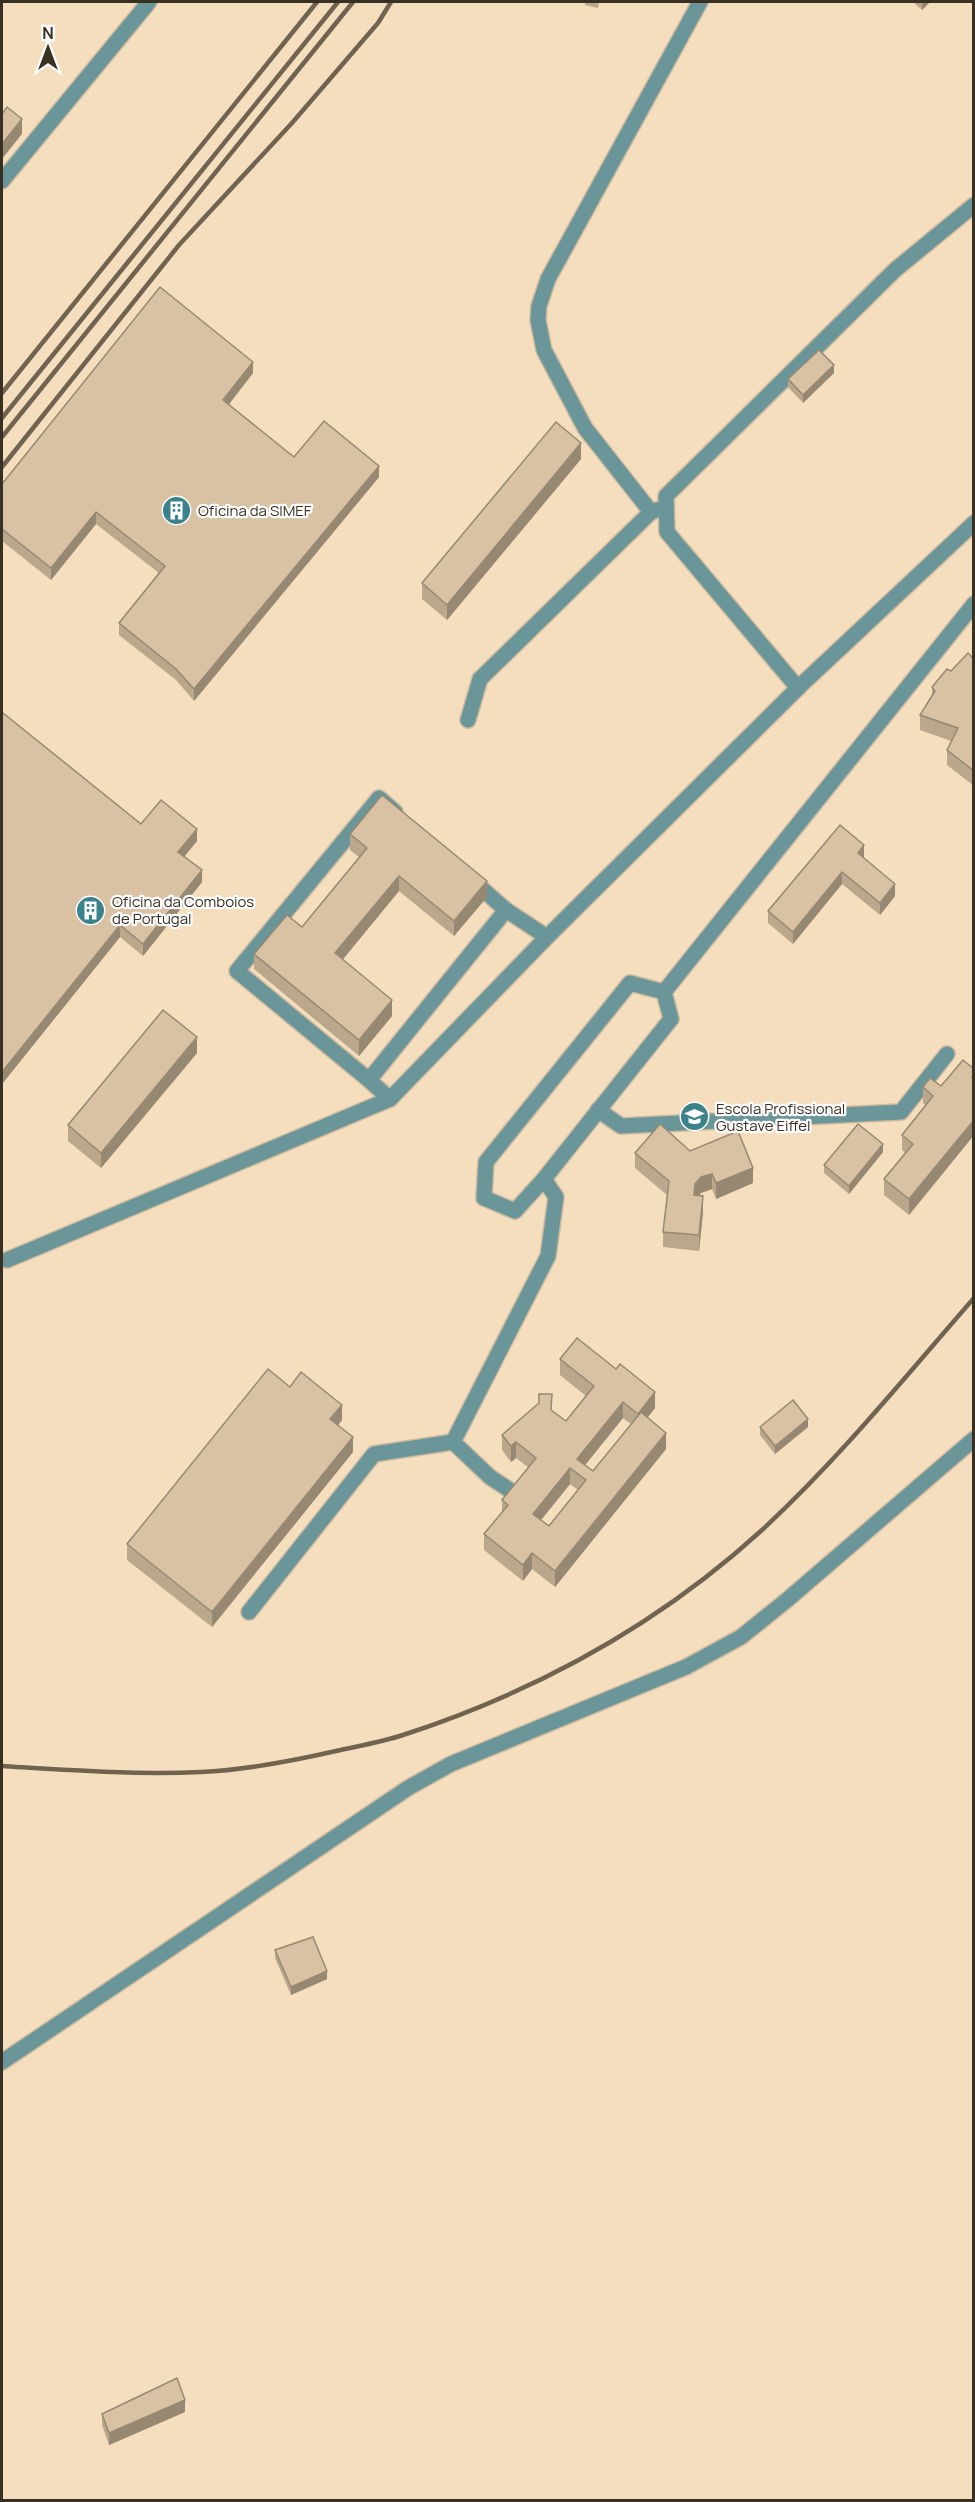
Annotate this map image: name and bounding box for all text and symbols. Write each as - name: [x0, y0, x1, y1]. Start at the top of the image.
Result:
- north arrow: [18, 18, 78, 78]
- text: N: [42, 22, 54, 44]
- building icon: Oficina da SIMEF: [161, 494, 193, 526]
- place label: Oficina da SIMEF: [198, 500, 312, 521]
- place label: Oficina da Comboios de Portugal: [112, 891, 254, 929]
- building icon: Oficina da Comboios de Portugal: [75, 894, 107, 926]
- place label: Escola Profissional Gustave Eiffel: [716, 1098, 845, 1136]
- school or university icon: Escola Profissional Gustave Eiffel: [679, 1101, 711, 1133]

